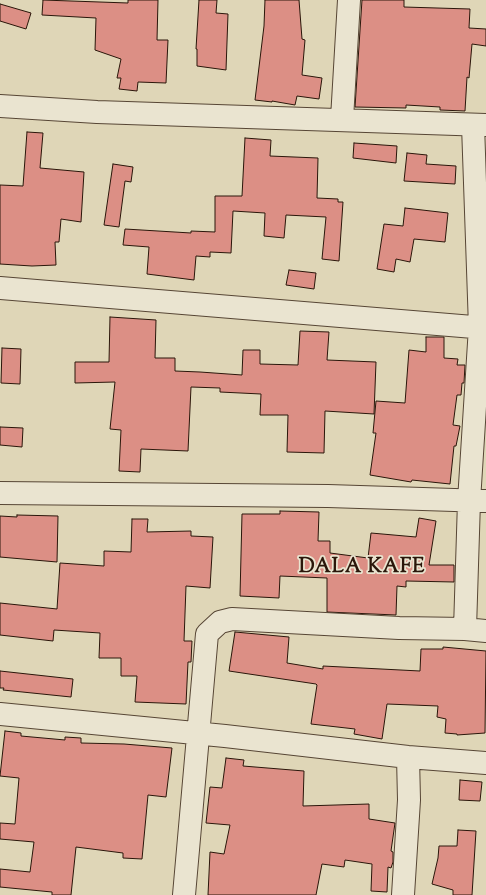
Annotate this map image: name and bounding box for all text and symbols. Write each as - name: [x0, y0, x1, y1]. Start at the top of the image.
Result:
- district label: DALA KAFE: [299, 557, 425, 581]

